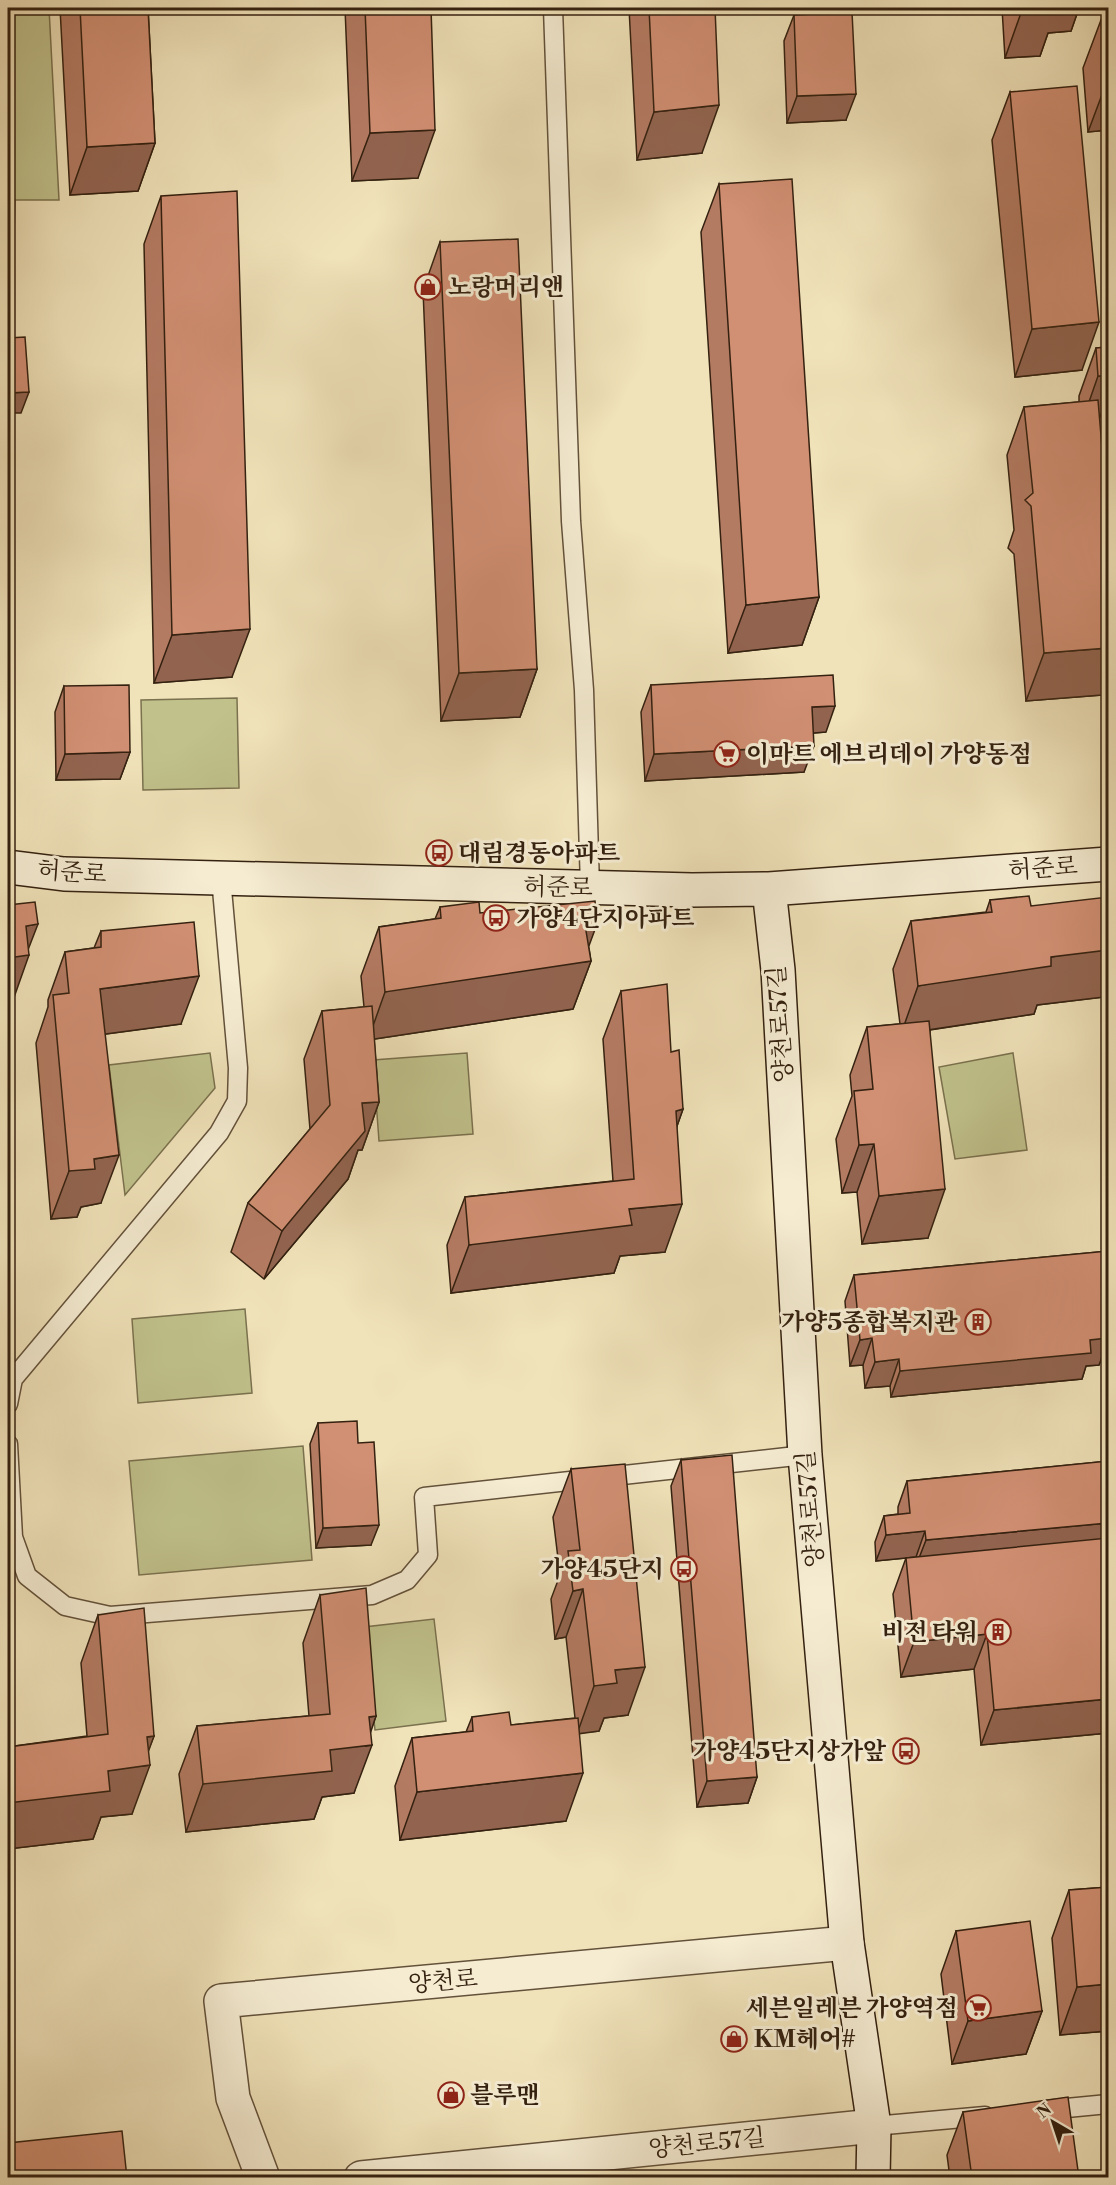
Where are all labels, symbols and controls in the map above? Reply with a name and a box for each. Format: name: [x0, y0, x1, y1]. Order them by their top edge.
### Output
shop icon: 노랑머리앤: [413, 272, 443, 302]
place label: 노랑머리앤: [448, 273, 564, 303]
supermarket icon: 이마트 에브리데이 가양동점: [712, 739, 742, 769]
place label: 이마트 에브리데이 가양동점: [746, 740, 1032, 770]
bus stop icon: 대림경동아파트: [424, 838, 454, 868]
place label: 대림경동아파트: [458, 839, 620, 869]
street label: 허준로: [1007, 852, 1079, 886]
street label: 허준로: [36, 856, 108, 890]
street label: 허준로: [523, 872, 593, 904]
bus stop icon: 가양4단지아파트: [481, 903, 511, 933]
place label: 가양4단지아파트: [516, 904, 694, 934]
street label: 양천로57길: [762, 964, 800, 1083]
building icon: 가양5종합복지관: [963, 1307, 993, 1337]
place label: 가양5종합복지관: [781, 1308, 958, 1338]
street label: 양천로57길: [791, 1449, 831, 1569]
bus stop icon: 가양45단지: [669, 1554, 699, 1584]
place label: 가양45단지: [540, 1555, 664, 1585]
building icon: 비전 타워: [983, 1617, 1013, 1647]
place label: 비전 타워: [881, 1618, 978, 1648]
bus stop icon: 가양45단지상가앞: [891, 1736, 921, 1766]
place label: 가양45단지상가앞: [693, 1737, 887, 1767]
street label: 양천로: [407, 1964, 479, 2000]
supermarket icon: 세븐일레븐 가양역점: [963, 1993, 993, 2023]
place label: 세븐일레븐 가양역점: [746, 1994, 958, 2024]
shop icon: KM헤어#: [719, 2024, 749, 2054]
place label: KM헤어#: [754, 2025, 856, 2055]
shop icon: 블루맨: [436, 2080, 466, 2110]
place label: 블루맨: [470, 2081, 540, 2111]
north arrow: [1023, 2092, 1083, 2152]
text: N: [1033, 2099, 1056, 2123]
street label: 양천로57길: [647, 2123, 767, 2165]

